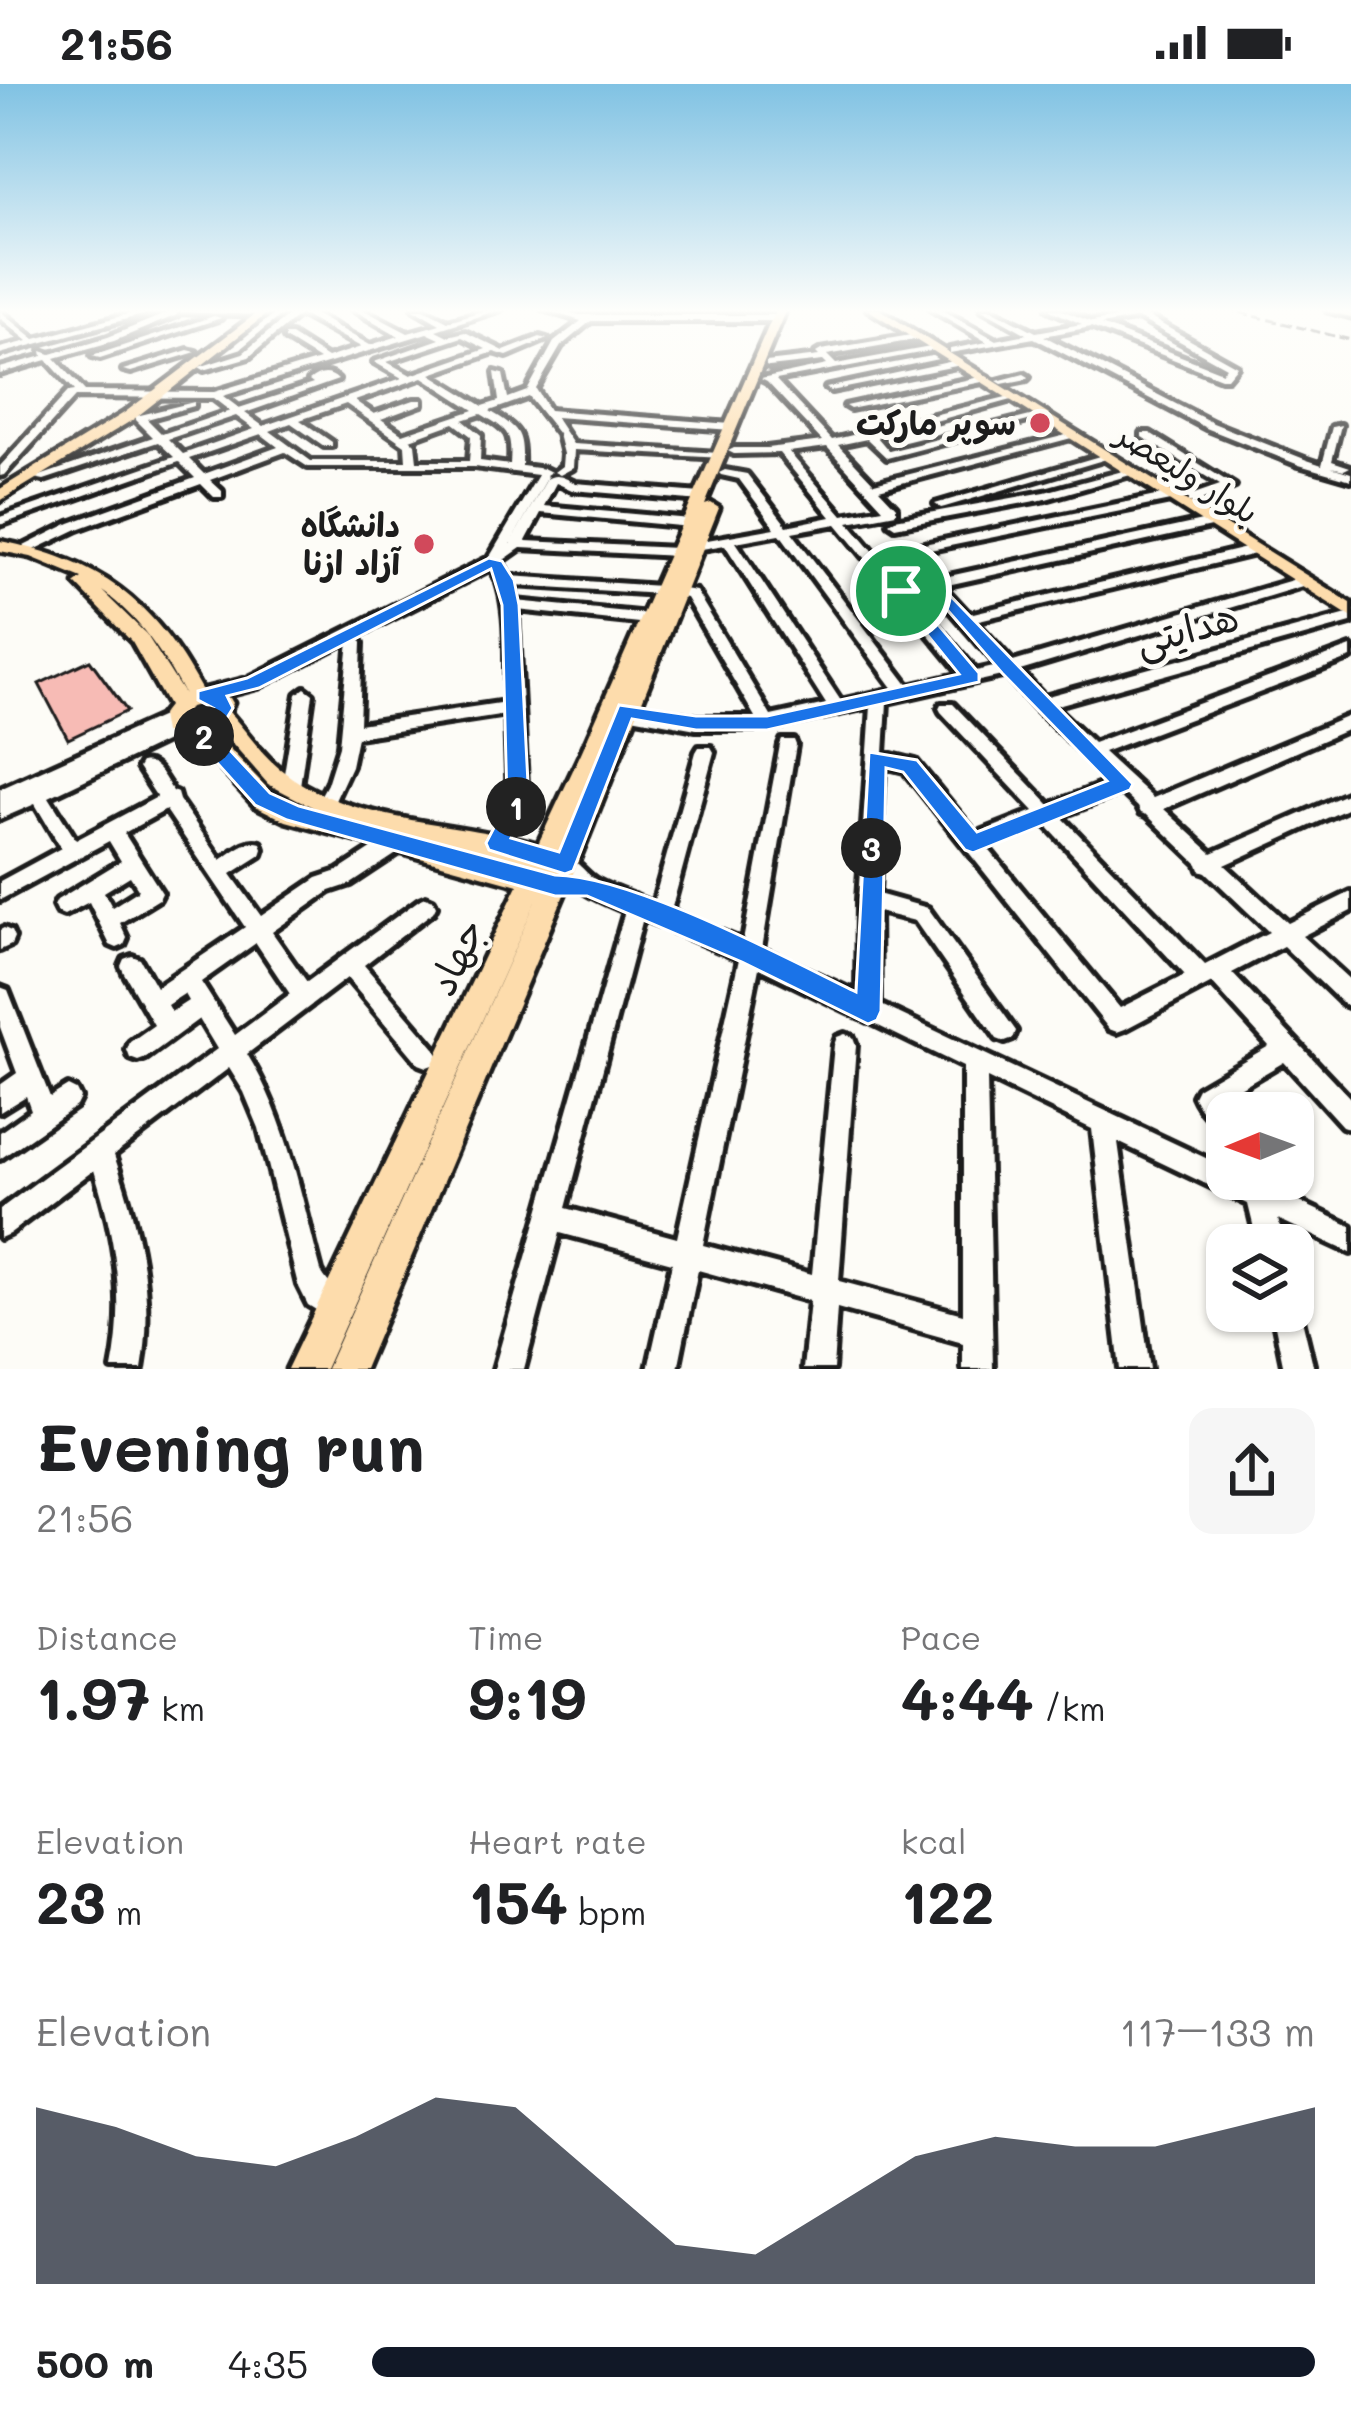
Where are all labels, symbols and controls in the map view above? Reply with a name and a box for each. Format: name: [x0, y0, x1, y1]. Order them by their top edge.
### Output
text: 21:56: [60, 13, 173, 71]
place label: سوپر مارکت: [856, 400, 1016, 445]
marker: سوپر مارکت: [1027, 410, 1053, 436]
street label: بلوار ولیعصر: [1107, 410, 1268, 533]
place label: دانشگاه آزاد ازنا: [301, 502, 403, 583]
marker: دانشگاه آزاد ازنا: [411, 531, 437, 557]
pin: [850, 540, 952, 642]
icon: arrive: [868, 558, 934, 624]
street label: هدایتی: [1129, 589, 1244, 668]
pin: 2: [174, 706, 234, 766]
text: 2: [195, 714, 213, 757]
pin: 1: [486, 777, 546, 837]
text: 1: [509, 785, 523, 828]
pin: 3: [841, 818, 901, 878]
text: 3: [861, 826, 881, 869]
street label: جهاد: [415, 909, 495, 1003]
north arrow: [1206, 1092, 1314, 1200]
map controls: [1206, 1092, 1314, 1332]
button: layers: [1206, 1224, 1314, 1332]
text: Evening run: [36, 1403, 425, 1489]
button: share: [1189, 1408, 1315, 1534]
text: 21:56: [36, 1491, 134, 1542]
text: Distance: [36, 1615, 178, 1658]
text: Time: [468, 1615, 544, 1658]
text: Pace: [901, 1615, 981, 1658]
text: 1.97: [36, 1658, 151, 1736]
text: 9:19: [468, 1658, 586, 1736]
text: 4:44: [901, 1658, 1034, 1736]
text: km: [151, 1686, 205, 1729]
text: /km: [1034, 1686, 1106, 1729]
text: Elevation: [36, 1819, 184, 1862]
text: Heart rate: [468, 1819, 647, 1862]
text: kcal: [901, 1819, 966, 1862]
text: 23: [36, 1862, 106, 1940]
text: 154: [468, 1862, 568, 1940]
text: 122: [901, 1862, 994, 1940]
text: m: [106, 1890, 142, 1933]
text: bpm: [568, 1890, 646, 1933]
text: Elevation: [36, 2005, 211, 2056]
text: 117–133 m: [1120, 2005, 1315, 2056]
text: 500 m: [36, 2337, 154, 2388]
text: 4:35: [228, 2337, 309, 2388]

